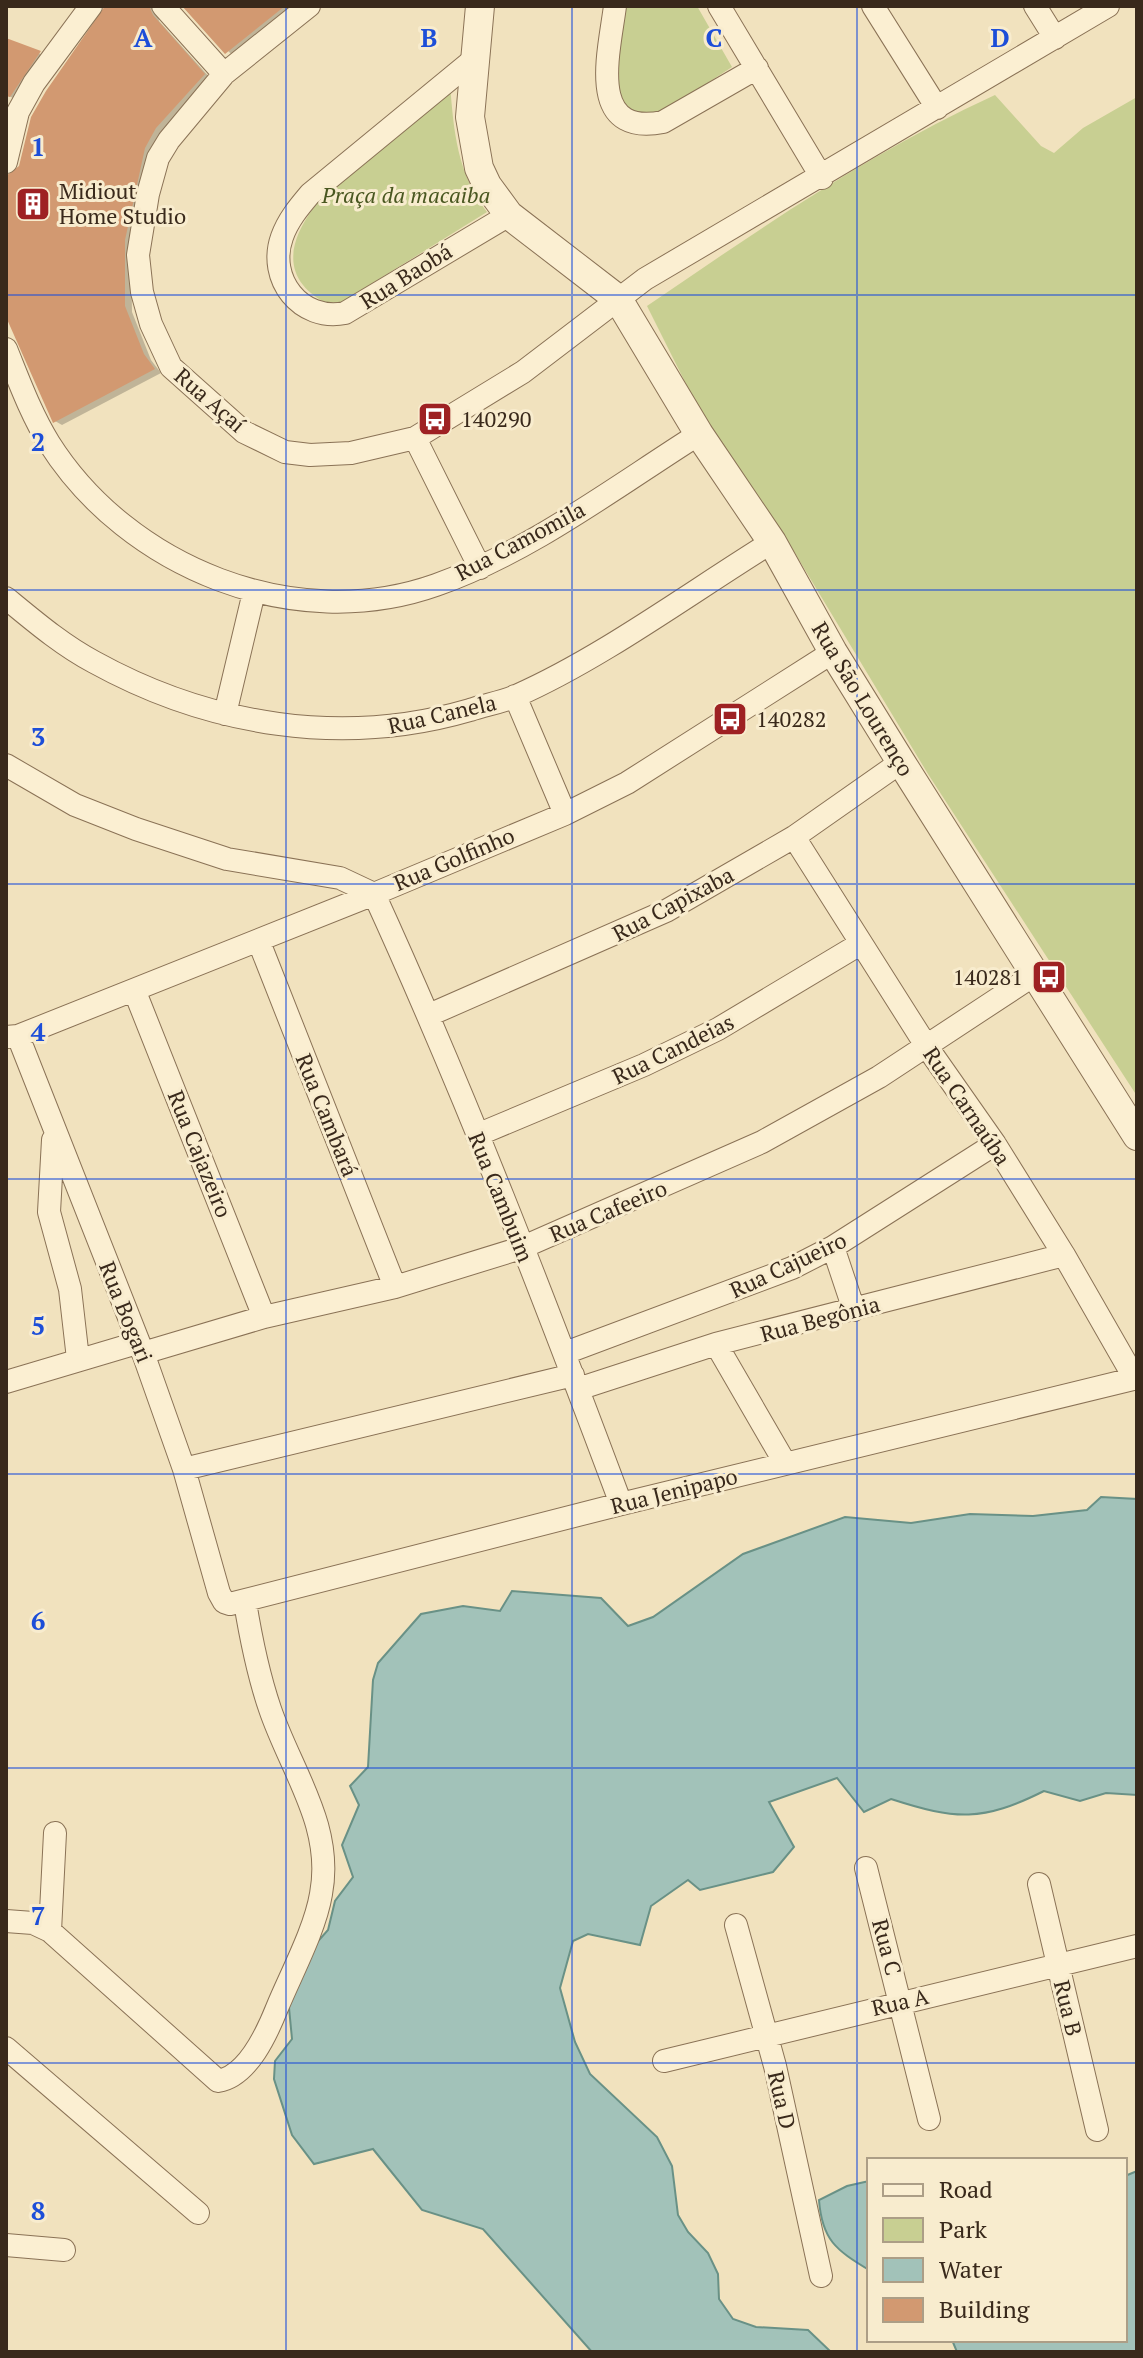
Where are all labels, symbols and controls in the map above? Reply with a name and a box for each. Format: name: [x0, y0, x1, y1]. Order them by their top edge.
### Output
text: A: [134, 20, 153, 54]
text: B: [421, 20, 437, 54]
text: C: [706, 20, 722, 54]
text: D: [990, 20, 1010, 54]
text: 1: [31, 129, 45, 163]
place label: Midiout Home Studio: [59, 176, 186, 230]
park label: Praça da macaiba: [321, 180, 490, 209]
building icon: Midiout Home Studio: [14, 185, 52, 223]
street label: Rua Baobá: [354, 236, 457, 315]
street label: Rua Açaí: [169, 361, 252, 439]
bus stop icon: 140290: [416, 400, 454, 438]
place label: 140290: [461, 404, 531, 433]
text: 2: [31, 424, 45, 458]
street label: Rua Camomila: [450, 494, 590, 587]
street label: Rua São Lourenço: [806, 616, 921, 781]
street label: Rua Canela: [385, 687, 499, 740]
bus stop icon: 140282: [711, 700, 749, 738]
place label: 140282: [756, 704, 826, 733]
text: 3: [31, 719, 45, 753]
street label: Rua Golfinho: [389, 820, 519, 897]
street label: Rua Capixaba: [607, 860, 738, 948]
bus stop icon: 140281: [1030, 958, 1068, 996]
place label: 140281: [953, 962, 1023, 991]
street label: Rua Candeias: [607, 1007, 738, 1091]
text: 4: [31, 1014, 46, 1048]
street label: Rua Carnaúba: [917, 1041, 1018, 1171]
street label: Rua Cambará: [290, 1049, 365, 1181]
street label: Rua Cajazeiro: [162, 1086, 239, 1222]
street label: Rua Cambuim: [462, 1128, 541, 1266]
street label: Rua Cafeeiro: [545, 1173, 671, 1248]
street label: Rua Cajueiro: [725, 1225, 851, 1304]
street label: Rua Bogari: [93, 1257, 160, 1367]
street label: Rua Begônia: [757, 1289, 883, 1348]
text: 5: [31, 1308, 45, 1342]
street label: Rua Jenipapo: [608, 1461, 740, 1520]
text: 6: [31, 1603, 45, 1637]
text: 7: [31, 1898, 45, 1932]
street label: Rua C: [866, 1915, 909, 1978]
street label: Rua B: [1048, 1977, 1089, 2039]
street label: Rua A: [869, 1981, 932, 2022]
street label: Rua D: [762, 2068, 803, 2132]
legend: [867, 2158, 1127, 2342]
text: Road: [939, 2173, 993, 2205]
text: 8: [31, 2193, 45, 2227]
text: Park: [939, 2213, 988, 2245]
text: Water: [939, 2253, 1003, 2285]
text: Building: [939, 2293, 1030, 2325]

